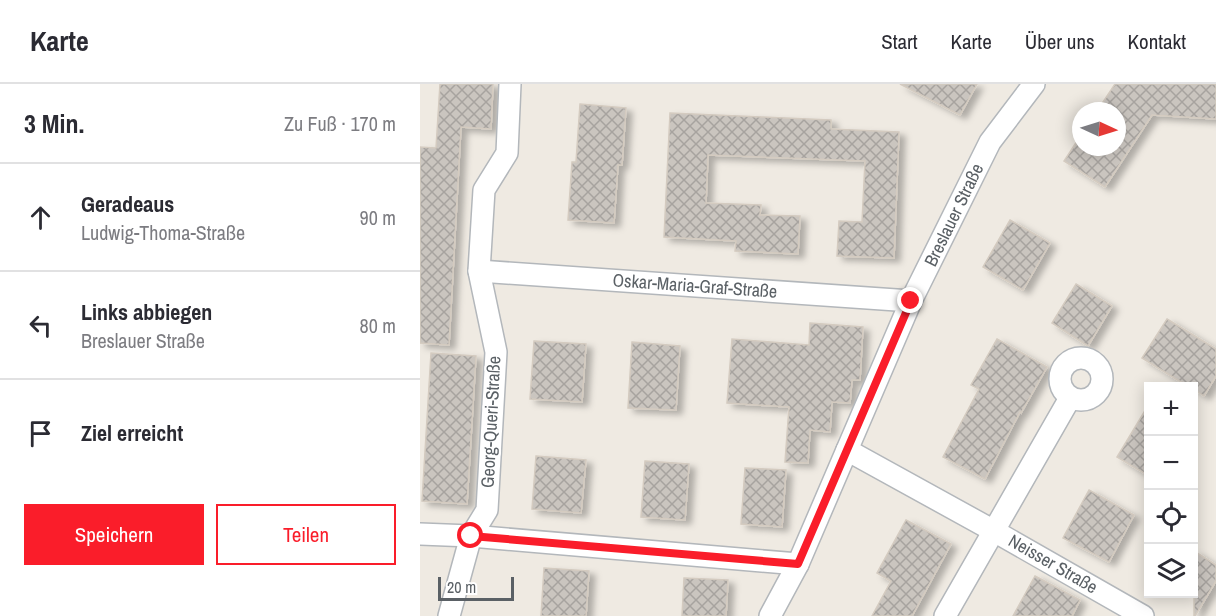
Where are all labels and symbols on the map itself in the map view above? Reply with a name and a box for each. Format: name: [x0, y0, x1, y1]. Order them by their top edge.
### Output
north arrow: [1072, 102, 1126, 156]
street label: Breslauer Straße: [918, 159, 989, 270]
street label: Oskar-Maria-Graf-Straße: [612, 267, 778, 304]
route end: [897, 287, 923, 313]
street label: Georg-Queri-Straße: [475, 355, 506, 489]
route start: [457, 522, 483, 548]
street label: Neisser Straße: [1004, 528, 1102, 599]
scale bar: [438, 574, 514, 602]

